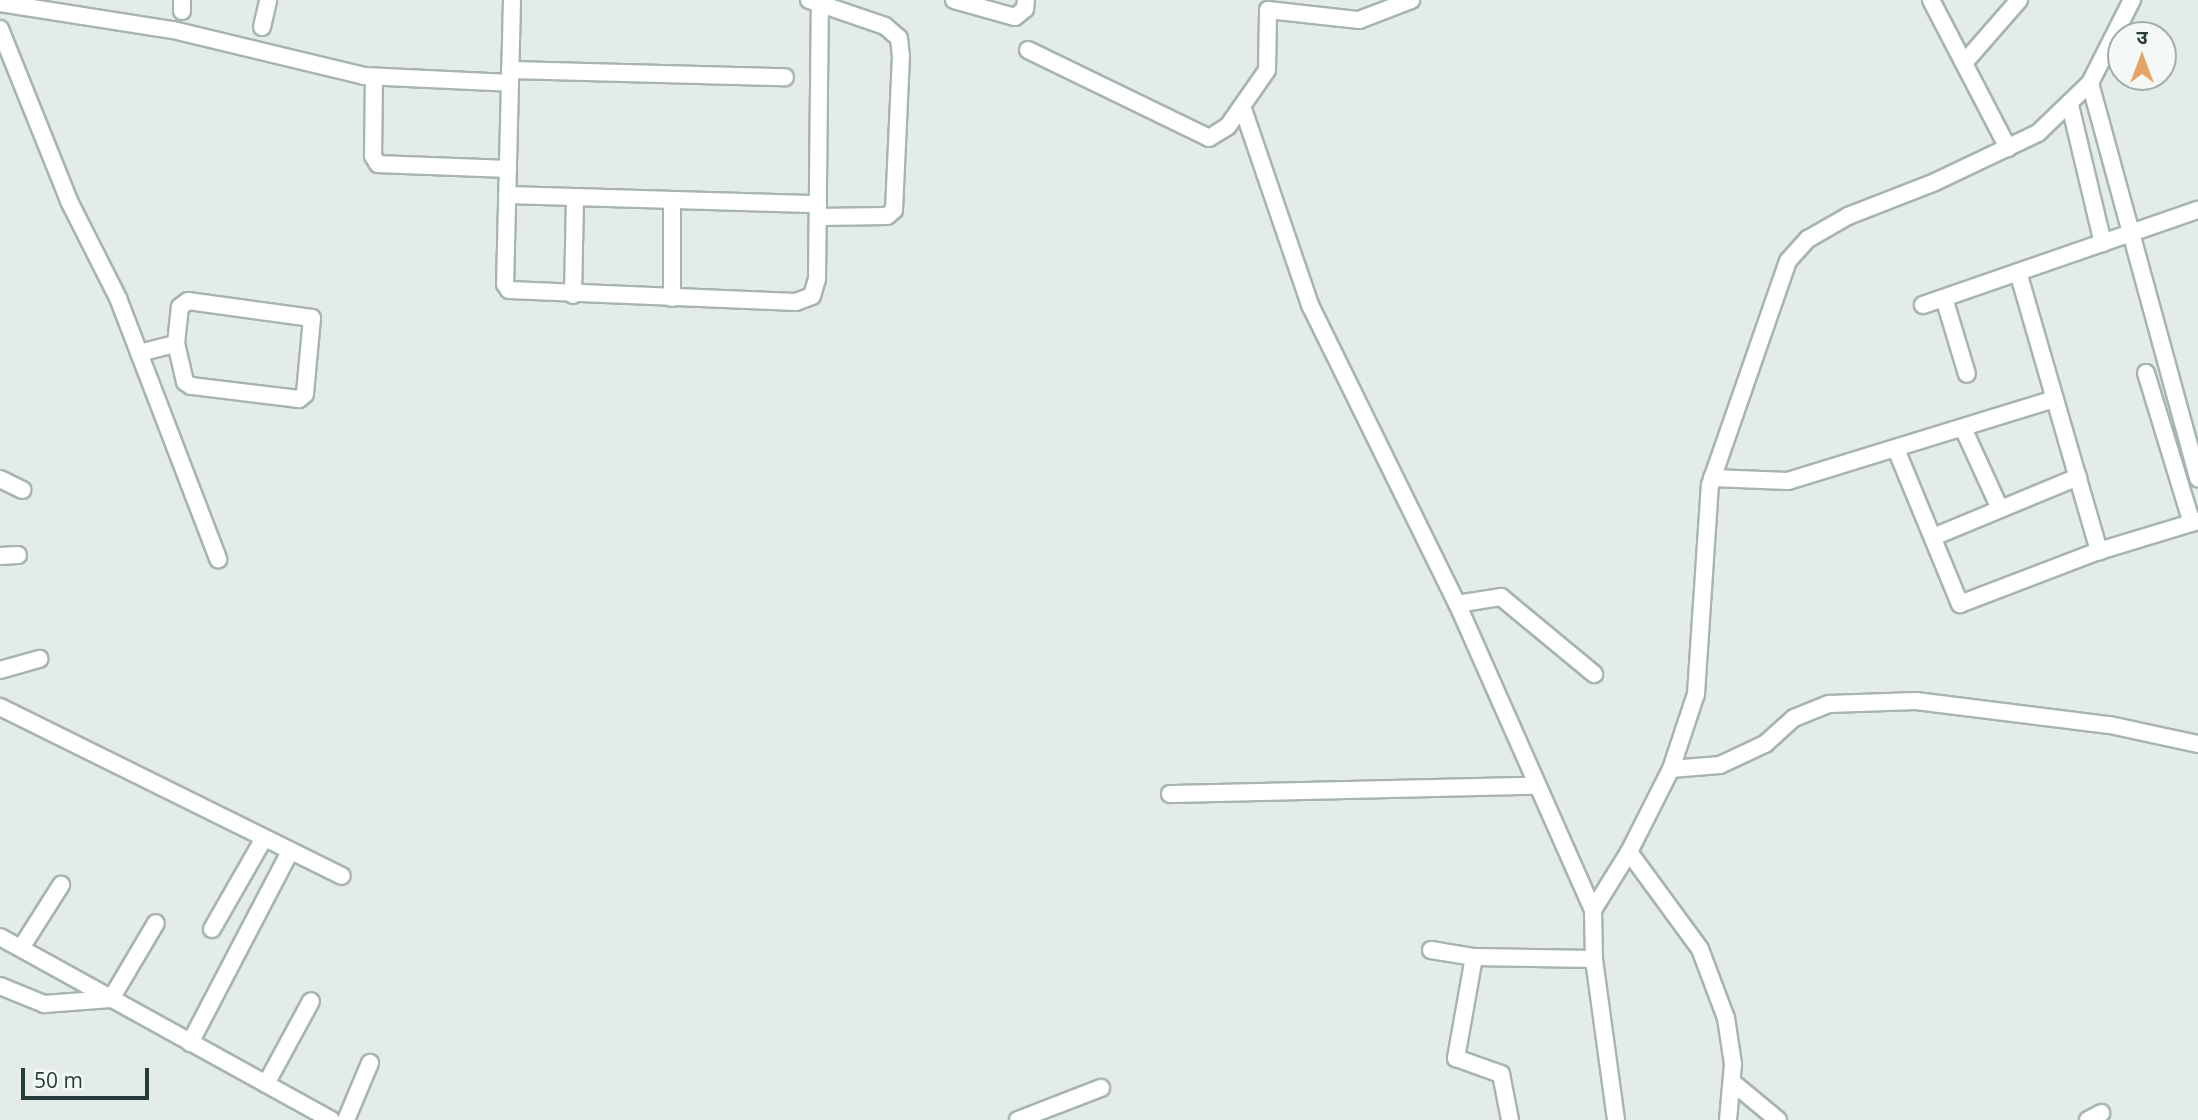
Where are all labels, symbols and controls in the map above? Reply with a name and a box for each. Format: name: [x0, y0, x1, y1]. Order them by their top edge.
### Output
north arrow: [2107, 21, 2177, 91]
text: उ: [2136, 24, 2148, 50]
scale bar: [24, 1054, 152, 1098]
text: 50 m: [34, 1066, 83, 1094]

